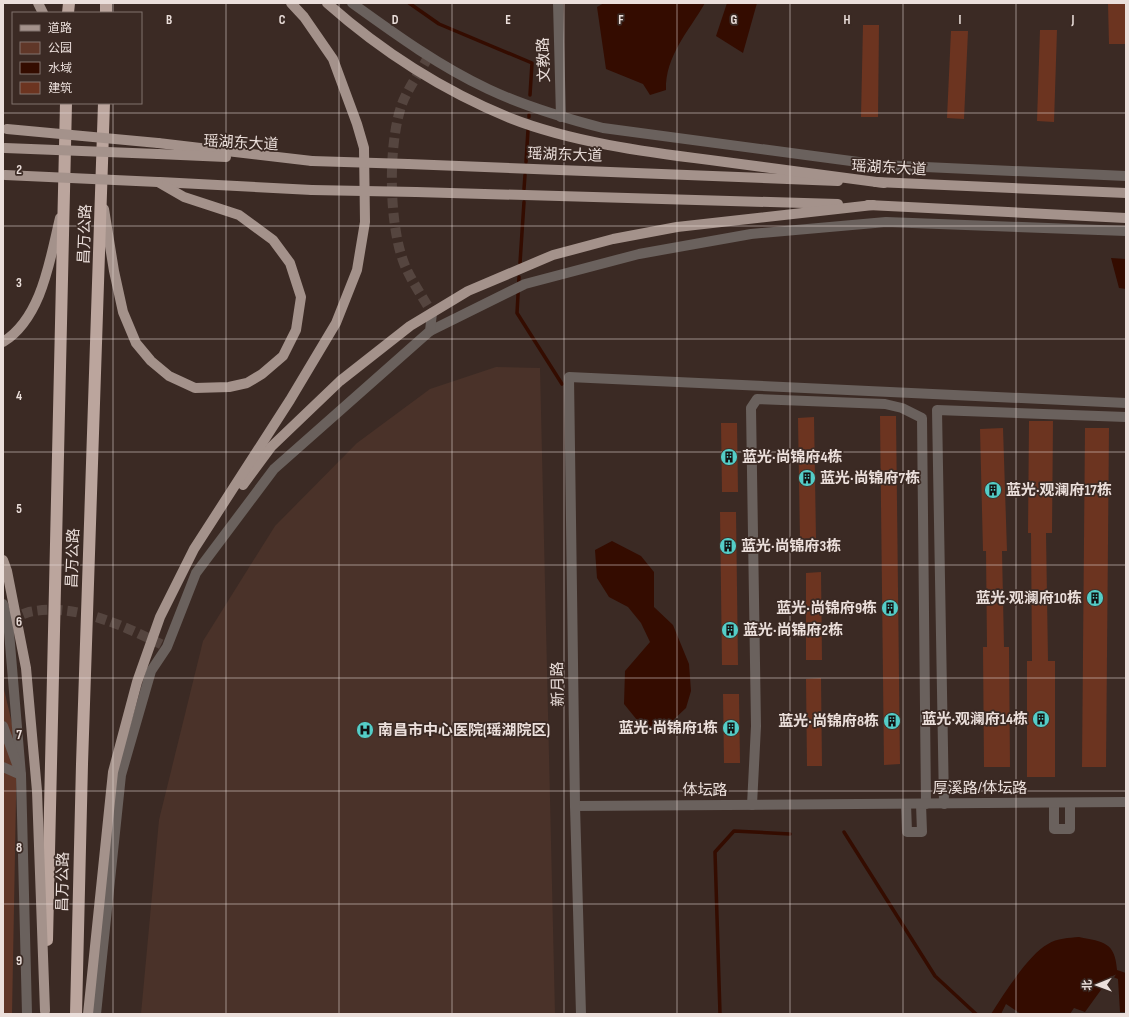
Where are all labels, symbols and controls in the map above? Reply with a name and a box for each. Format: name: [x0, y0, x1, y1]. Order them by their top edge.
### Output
legend: [12, 12, 142, 104]
text: B: [166, 12, 172, 28]
text: C: [279, 12, 286, 28]
text: D: [392, 12, 399, 28]
text: E: [505, 12, 511, 28]
text: F: [618, 12, 624, 28]
text: G: [731, 12, 738, 28]
text: H: [844, 12, 851, 28]
text: I: [959, 12, 962, 28]
text: J: [1071, 12, 1075, 28]
text: 道路: [48, 21, 72, 36]
street label: 文教路: [534, 37, 554, 83]
text: 公园: [48, 41, 72, 56]
text: 水域: [48, 61, 72, 76]
text: 建筑: [48, 81, 72, 96]
street label: 瑶湖东大道: [203, 132, 279, 154]
street label: 瑶湖东大道: [527, 144, 603, 166]
street label: 瑶湖东大道: [851, 157, 927, 179]
text: 2: [16, 162, 22, 178]
street label: 昌万公路: [74, 204, 96, 264]
text: 3: [16, 275, 22, 291]
text: 4: [16, 388, 22, 404]
building icon: 蓝光·尚锦府4栋: [719, 447, 739, 467]
place label: 蓝光·尚锦府4栋: [742, 448, 843, 467]
building icon: 蓝光·尚锦府7栋: [797, 468, 817, 488]
place label: 蓝光·尚锦府7栋: [820, 469, 920, 488]
building icon: 蓝光·观澜府17栋: [983, 480, 1003, 500]
place label: 蓝光·观澜府17栋: [1006, 481, 1112, 500]
text: 5: [16, 501, 22, 517]
street label: 昌万公路: [62, 528, 84, 588]
building icon: 蓝光·尚锦府3栋: [718, 536, 738, 556]
place label: 蓝光·尚锦府3栋: [741, 537, 841, 556]
building icon: 蓝光·观澜府10栋: [1085, 588, 1105, 608]
place label: 蓝光·观澜府10栋: [975, 589, 1082, 608]
building icon: 蓝光·尚锦府9栋: [880, 598, 900, 618]
place label: 蓝光·尚锦府9栋: [776, 599, 877, 618]
text: 6: [16, 614, 22, 630]
building icon: 蓝光·尚锦府2栋: [720, 620, 740, 640]
place label: 蓝光·尚锦府2栋: [743, 621, 843, 640]
street label: 新月路: [548, 661, 568, 707]
building icon: 蓝光·观澜府14栋: [1031, 709, 1051, 729]
place label: 蓝光·观澜府14栋: [921, 710, 1028, 729]
building icon: 蓝光·尚锦府8栋: [882, 711, 902, 731]
place label: 蓝光·尚锦府8栋: [778, 712, 879, 731]
building icon: 蓝光·尚锦府1栋: [721, 718, 741, 738]
place label: 蓝光·尚锦府1栋: [619, 719, 718, 738]
hospital icon: 南昌市中心医院(瑶湖院区): [355, 720, 375, 740]
place label: 南昌市中心医院(瑶湖院区): [378, 721, 550, 740]
text: 7: [16, 727, 22, 743]
street label: 厚溪路/体坛路: [933, 779, 1027, 798]
street label: 体坛路: [682, 781, 728, 800]
text: 8: [16, 840, 22, 856]
street label: 昌万公路: [53, 852, 73, 912]
text: 9: [16, 953, 22, 969]
north arrow: [1077, 965, 1117, 1005]
text: 北: [1081, 980, 1094, 991]

